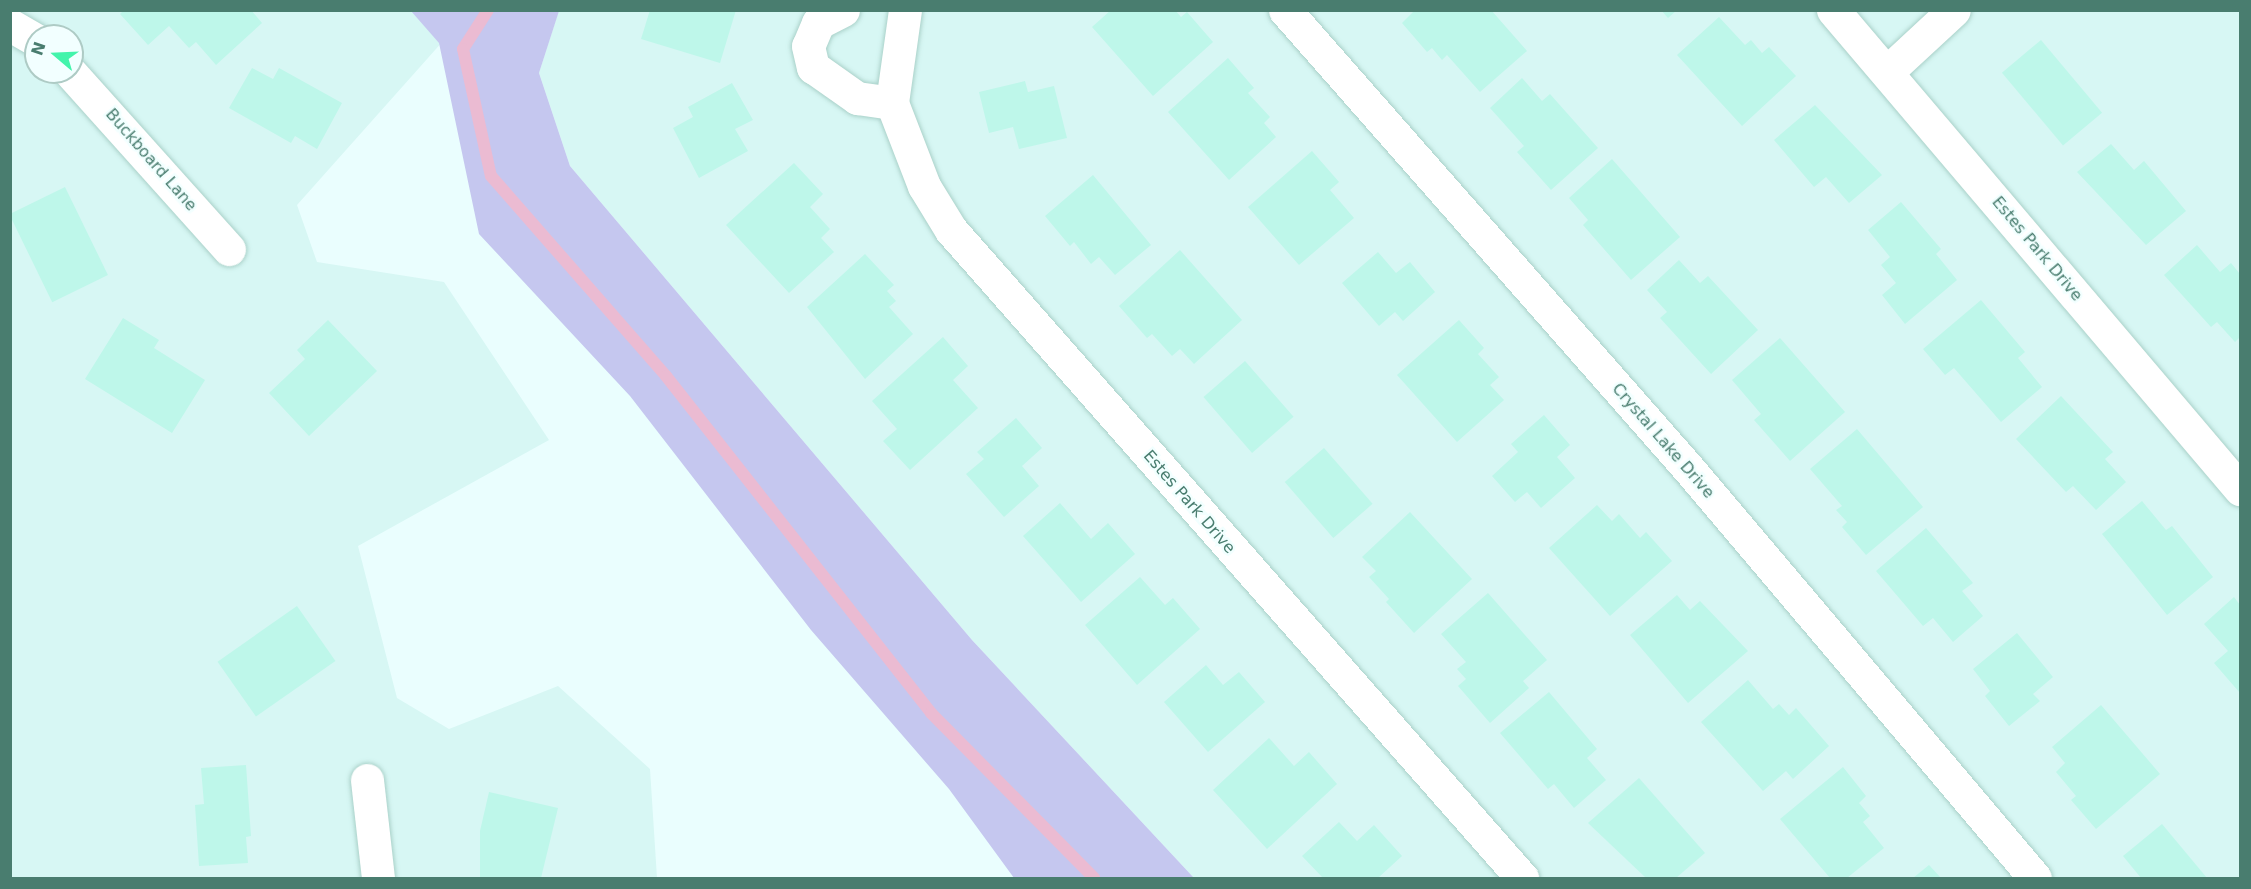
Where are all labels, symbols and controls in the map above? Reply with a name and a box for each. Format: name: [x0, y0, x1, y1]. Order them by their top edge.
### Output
north arrow: [24, 24, 84, 84]
text: N: [27, 39, 50, 58]
street label: Buckboard Lane: [101, 105, 201, 215]
street label: Estes Park Drive: [1988, 193, 2086, 305]
street label: Crystal Lake Drive: [1608, 380, 1718, 502]
street label: Estes Park Drive: [1139, 447, 1239, 557]

